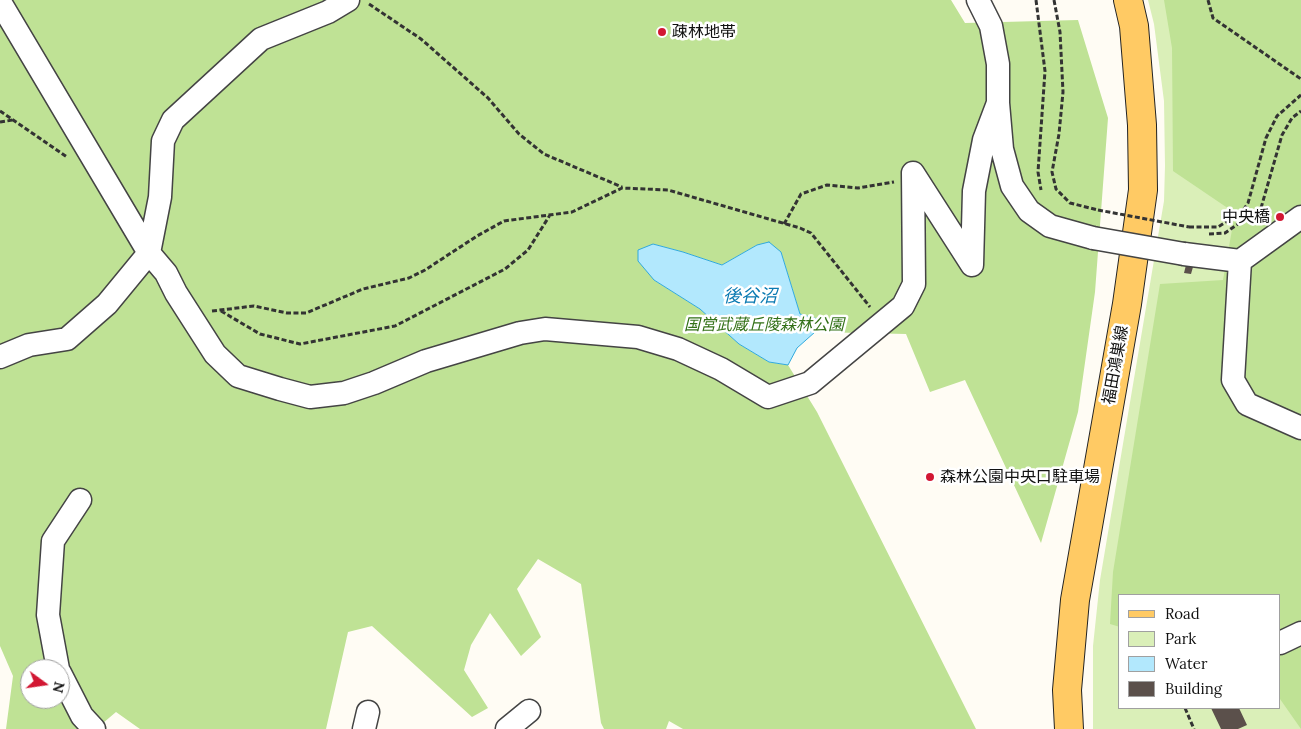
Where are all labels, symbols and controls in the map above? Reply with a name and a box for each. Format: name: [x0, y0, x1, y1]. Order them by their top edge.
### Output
place label: 疎林地帯: [672, 22, 736, 42]
marker: 疎林地帯: [656, 26, 668, 38]
place label: 中央橋: [1222, 207, 1270, 227]
marker: 中央橋: [1274, 211, 1286, 223]
water label: 後谷沼: [723, 286, 777, 308]
park label: 国営武蔵丘陵森林公園: [684, 315, 844, 335]
street label: 福田鴻巣線: [1100, 324, 1132, 406]
place label: 森林公園中央口駐車場: [940, 467, 1100, 487]
marker: 森林公園中央口駐車場: [924, 471, 936, 483]
legend: [1118, 594, 1281, 709]
text: Road: [1165, 604, 1200, 623]
text: Park: [1165, 629, 1196, 648]
text: Water: [1165, 654, 1207, 673]
north arrow: [20, 659, 70, 709]
text: Building: [1165, 679, 1222, 698]
text: N: [49, 680, 69, 695]

